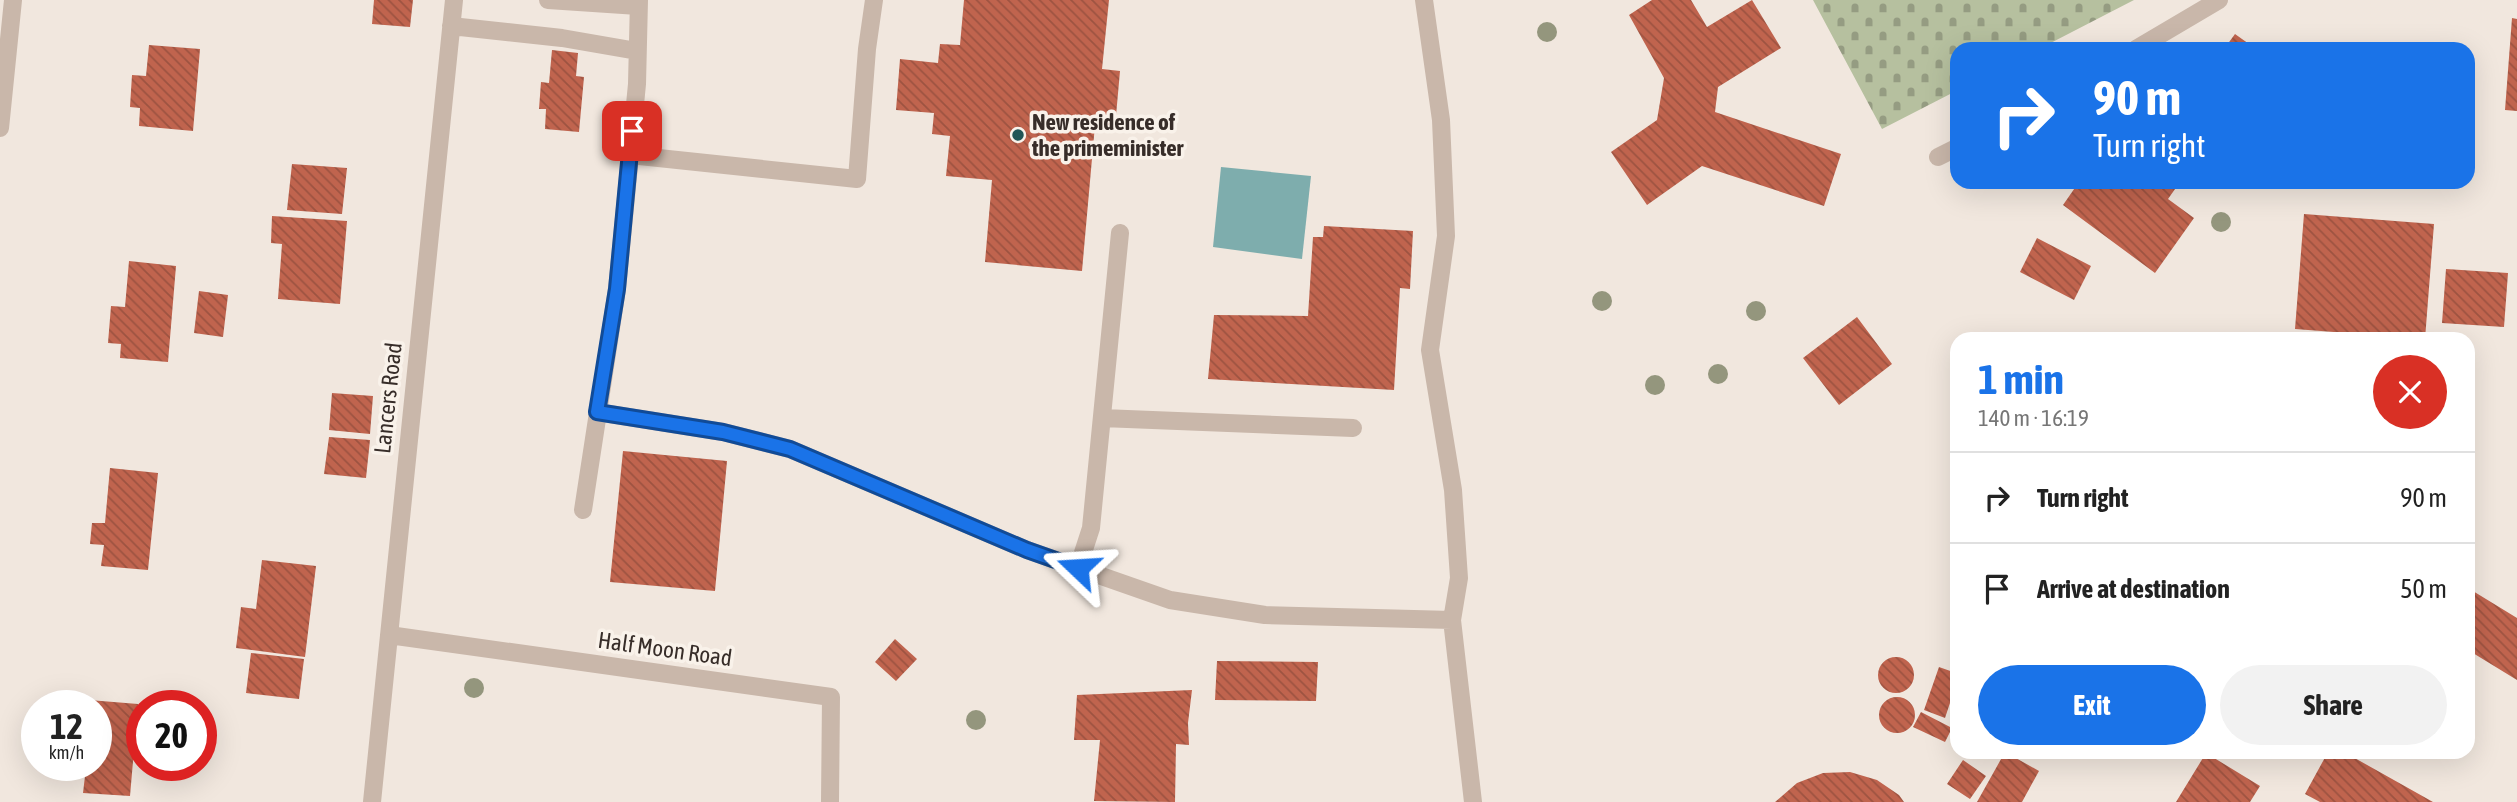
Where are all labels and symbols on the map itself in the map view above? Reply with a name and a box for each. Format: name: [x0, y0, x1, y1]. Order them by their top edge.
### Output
pin: [602, 101, 662, 161]
place label: New residence of the primeminister: [1031, 109, 1185, 161]
marker: New residence of the primeminister: [1010, 127, 1026, 143]
street label: Lancers Road: [369, 341, 407, 455]
position arrow: [1041, 531, 1115, 605]
street label: Half Moon Road: [596, 627, 734, 671]
speed limit sign: 20: [126, 690, 217, 781]

